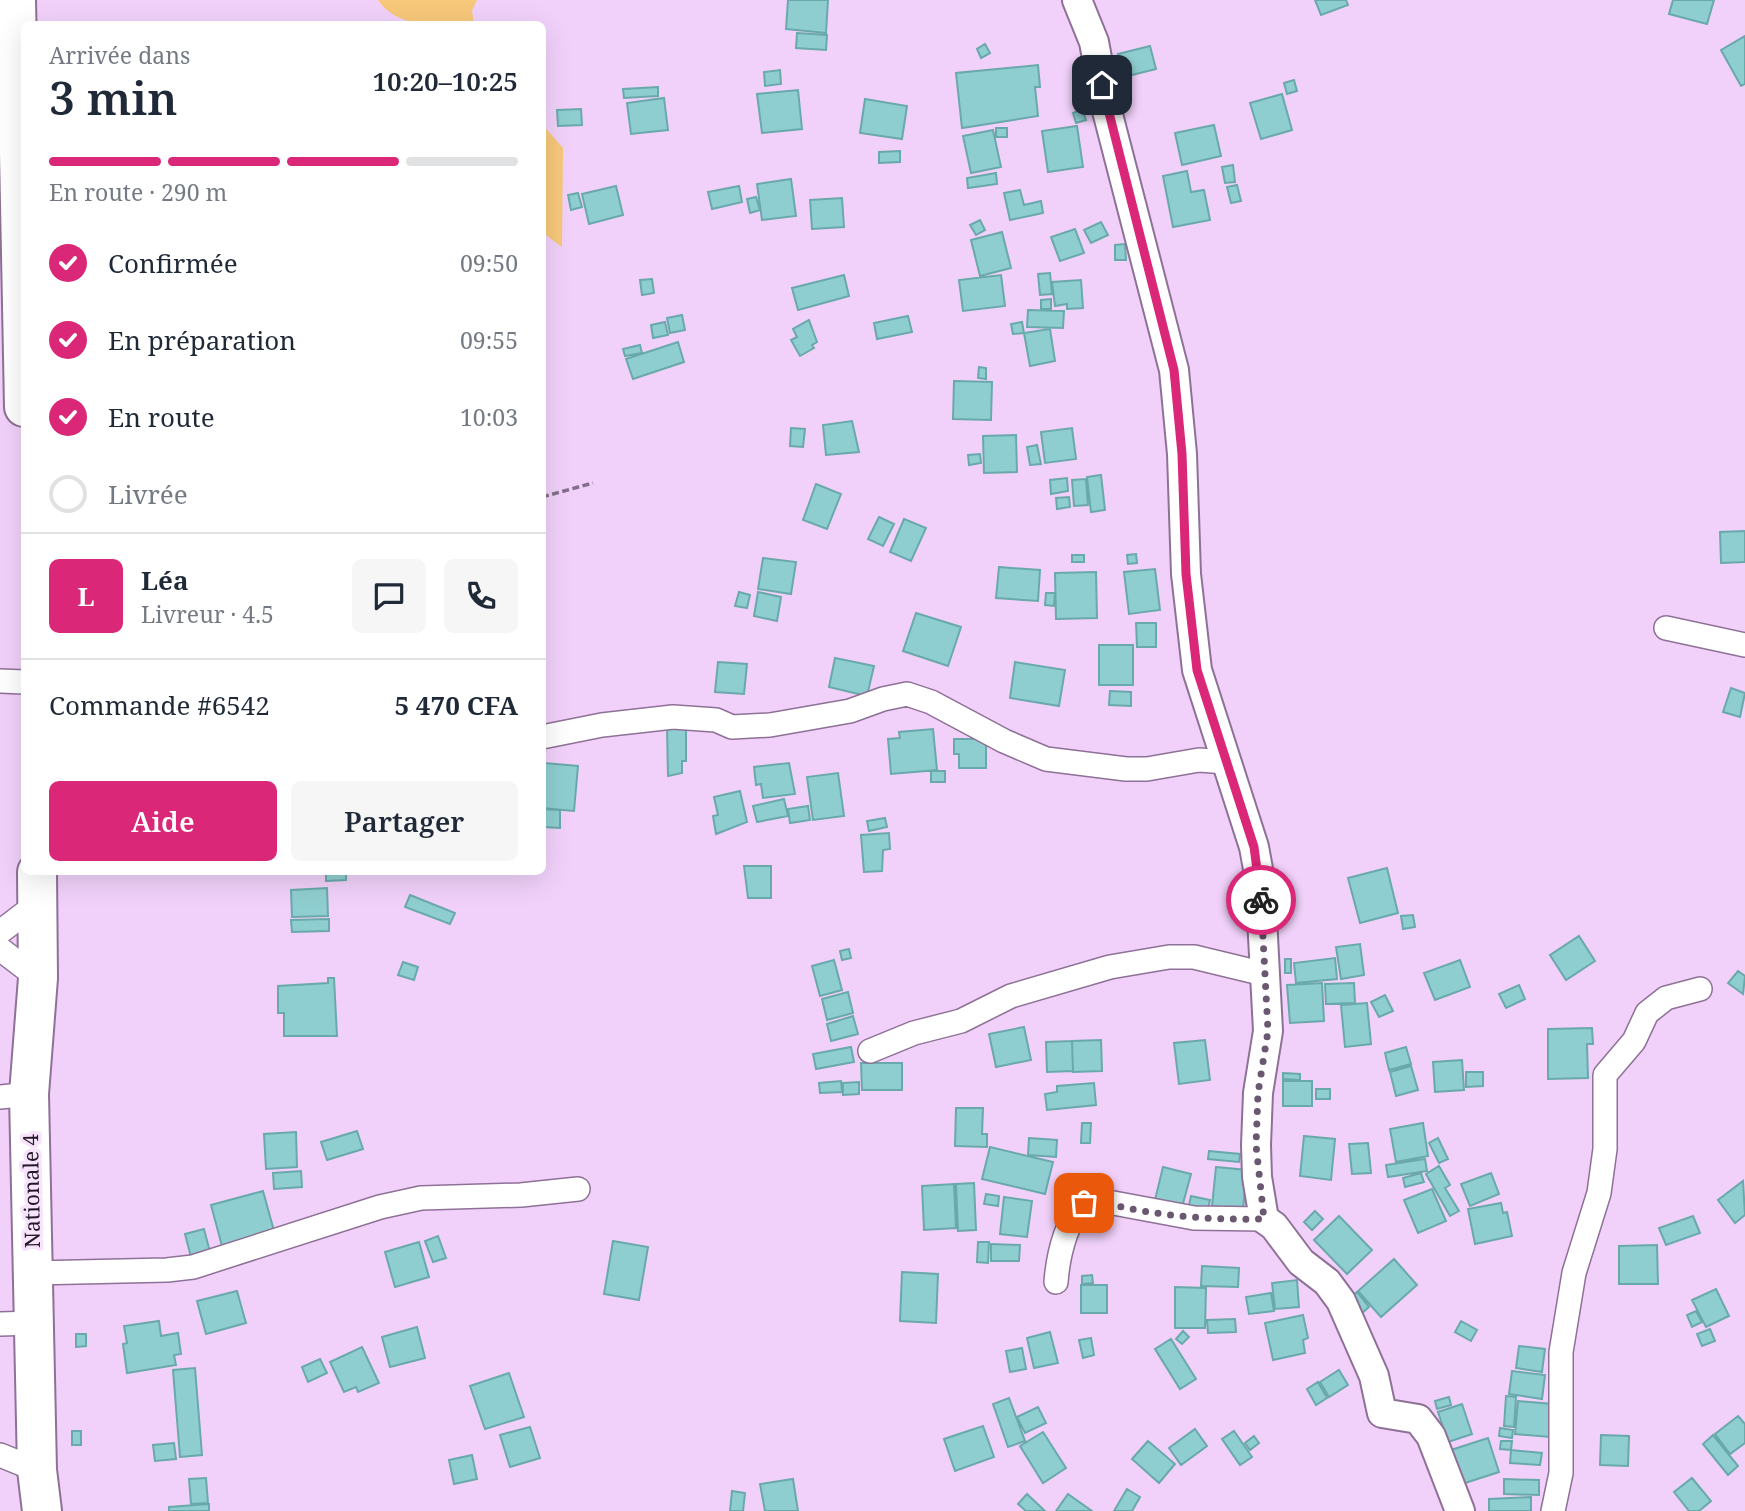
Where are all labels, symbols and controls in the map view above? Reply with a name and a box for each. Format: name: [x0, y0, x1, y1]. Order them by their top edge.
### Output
text: Arrivée dans: [49, 39, 190, 71]
pin: [1072, 55, 1132, 115]
text: 10:20–10:25: [372, 63, 518, 99]
text: 3 min: [49, 66, 177, 128]
icon: home: [1083, 66, 1121, 104]
text: En route · 290 m: [49, 176, 227, 208]
icon: check: [49, 244, 87, 282]
text: Confirmée: [108, 245, 238, 281]
text: 09:50: [460, 247, 518, 279]
icon: check: [49, 321, 87, 359]
text: En préparation: [108, 322, 296, 358]
text: 09:55: [460, 324, 518, 356]
icon: check: [49, 398, 87, 436]
text: En route: [108, 399, 215, 435]
text: 10:03: [460, 401, 518, 433]
text: Livrée: [108, 476, 188, 512]
button: chat: [352, 559, 426, 633]
button: phone: [444, 559, 518, 633]
text: Léa: [141, 562, 188, 598]
text: L: [77, 578, 95, 614]
text: Livreur · 4.5: [141, 598, 274, 630]
text: Commande #6542: [49, 687, 270, 723]
text: 5 470 CFA: [394, 687, 518, 723]
button: Aide: [49, 781, 277, 861]
button: Partager: [291, 781, 518, 861]
courier: [1226, 865, 1296, 935]
icon: bike: [1242, 881, 1280, 919]
street label: Nationale 4: [16, 1133, 46, 1248]
pin: [1054, 1173, 1114, 1233]
icon: bag: [1065, 1184, 1103, 1222]

